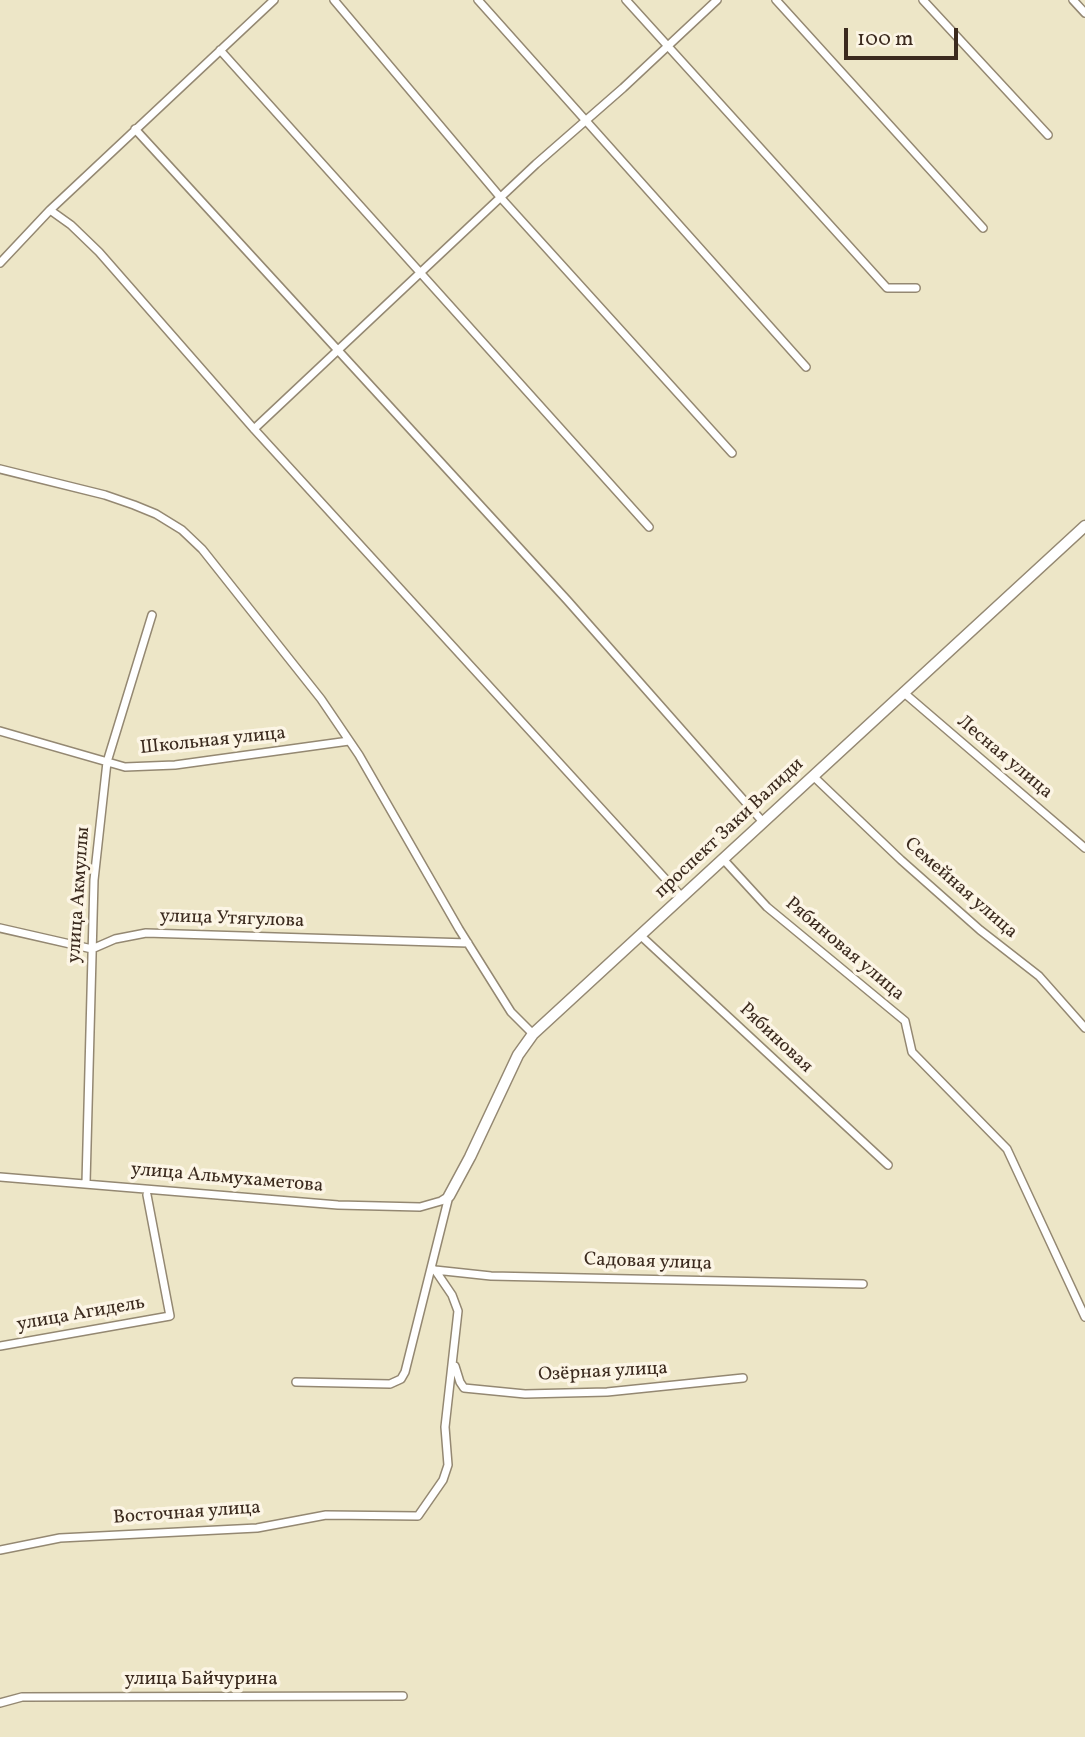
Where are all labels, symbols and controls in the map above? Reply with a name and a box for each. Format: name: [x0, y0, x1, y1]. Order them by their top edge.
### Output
scale bar: [847, 14, 961, 58]
text: 100 m: [857, 25, 914, 54]
street label: Лесная улица: [951, 711, 1057, 805]
street label: Школьная улица: [139, 723, 287, 761]
street label: проспект Заки Валиди: [651, 754, 809, 904]
street label: улица Акмуллы: [64, 826, 96, 964]
street label: Семейная улица: [899, 834, 1021, 944]
street label: Рябиновая улица: [780, 893, 908, 1007]
street label: улица Утягулова: [159, 906, 305, 934]
street label: Рябиновая: [733, 999, 817, 1079]
street label: улица Альмухаметова: [130, 1159, 324, 1199]
street label: Садовая улица: [583, 1249, 713, 1277]
street label: улица Агидель: [15, 1293, 147, 1337]
street label: Озёрная улица: [538, 1358, 668, 1388]
street label: Восточная улица: [112, 1497, 262, 1531]
street label: улица Байчурина: [124, 1670, 278, 1692]

